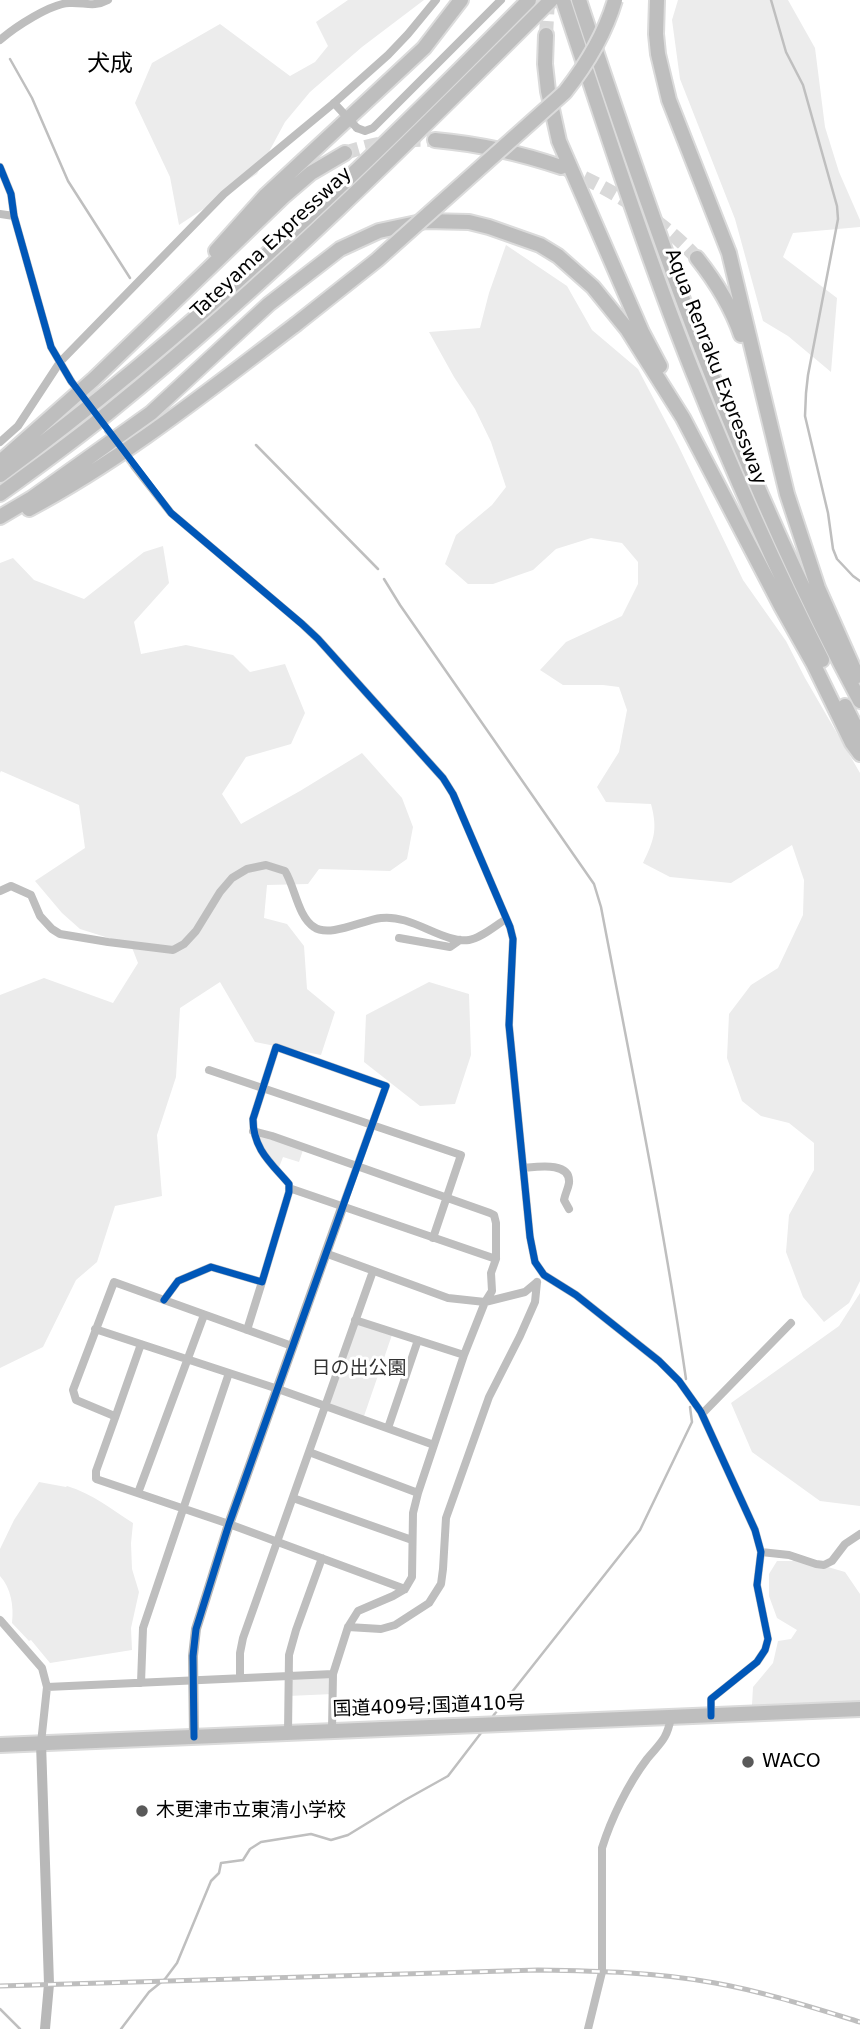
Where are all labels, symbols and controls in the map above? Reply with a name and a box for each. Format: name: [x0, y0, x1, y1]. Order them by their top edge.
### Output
district label: 犬成: [87, 51, 133, 79]
street label: Tateyama Expressway: [187, 163, 357, 323]
street label: Aqua Renraku Expressway: [659, 246, 771, 488]
park label: 日の出公園: [312, 1358, 406, 1380]
street label: 国道409号;国道410号: [332, 1692, 526, 1722]
place label: WACO: [762, 1751, 821, 1773]
marker: WACO: [740, 1754, 756, 1770]
place label: 木更津市立東清小学校: [156, 1800, 346, 1822]
marker: 木更津市立東清小学校: [134, 1803, 150, 1819]

